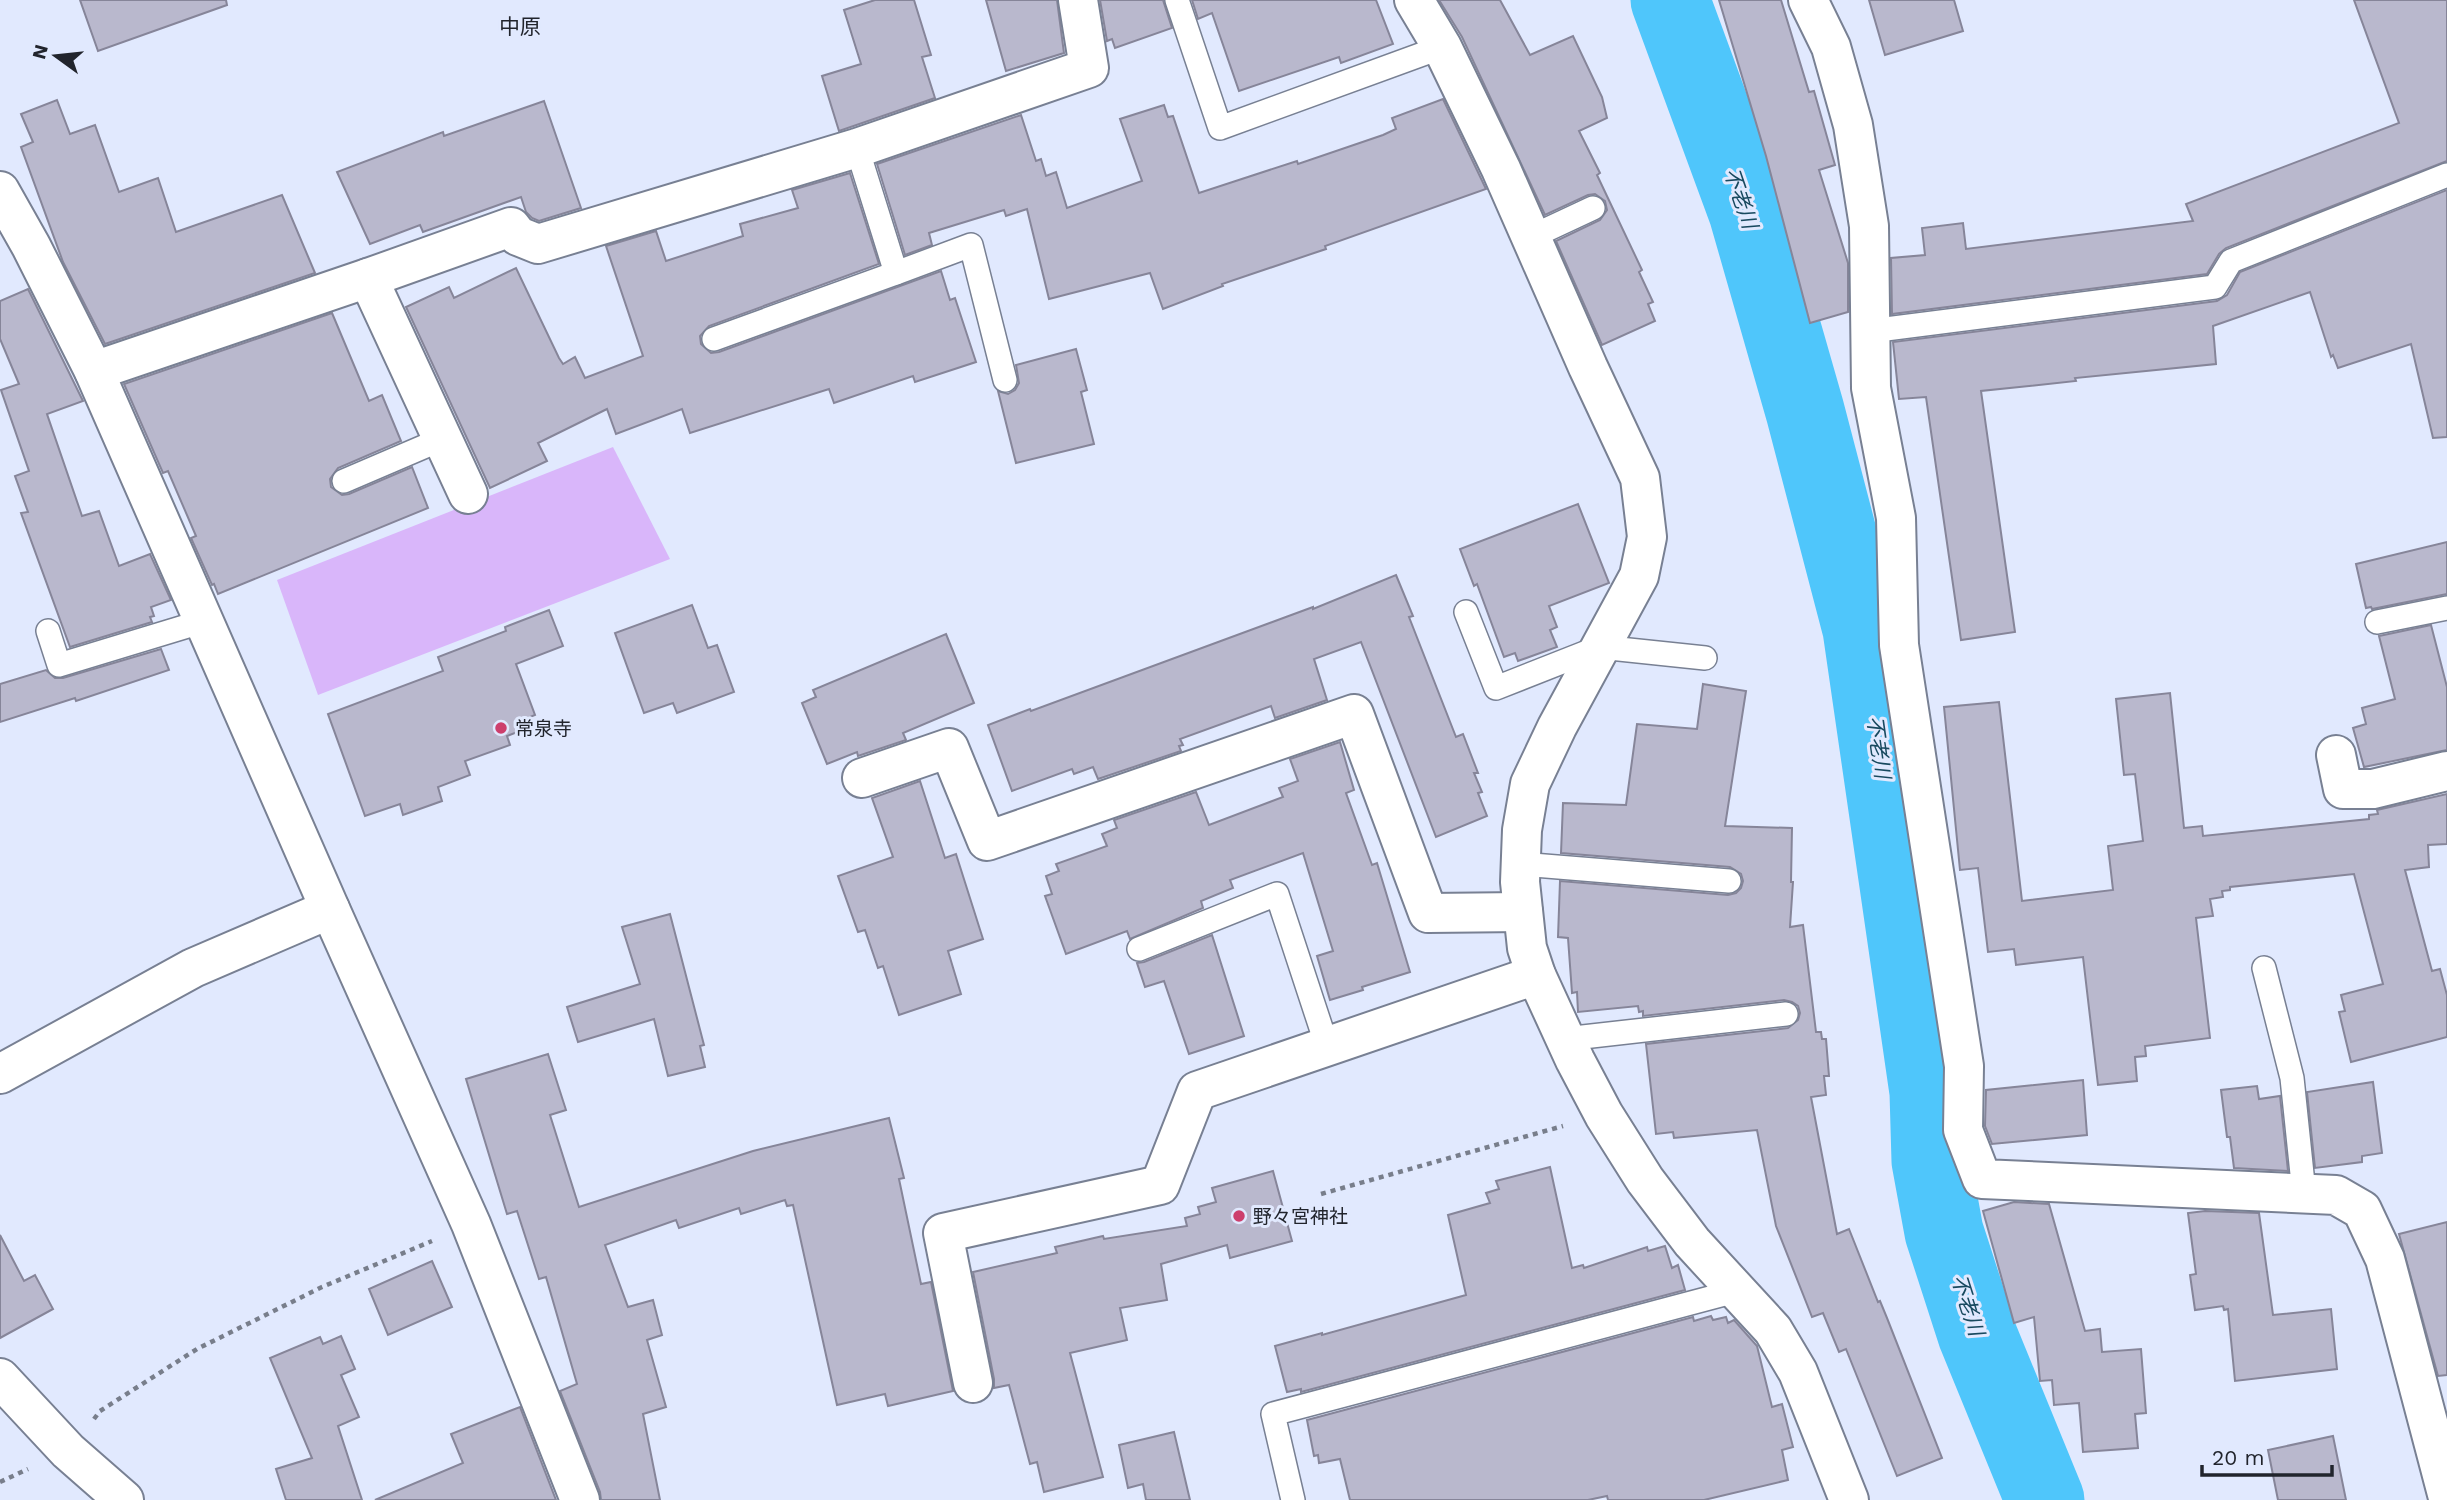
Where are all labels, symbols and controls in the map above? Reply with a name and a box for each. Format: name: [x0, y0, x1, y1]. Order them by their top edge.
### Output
district label: 中原: [499, 14, 541, 39]
north arrow: [21, 21, 91, 91]
text: N: [27, 42, 53, 62]
water label: 不老川: [1719, 164, 1764, 234]
water label: 不老川: [1862, 714, 1896, 782]
place label: 常泉寺: [515, 717, 572, 740]
marker: 常泉寺: [493, 720, 509, 736]
place label: 野々宮神社: [1253, 1205, 1348, 1228]
marker: 野々宮神社: [1231, 1208, 1247, 1224]
water label: 不老川: [1946, 1271, 1990, 1341]
scale bar: [2202, 1434, 2332, 1478]
text: 20 m: [2212, 1445, 2264, 1470]

